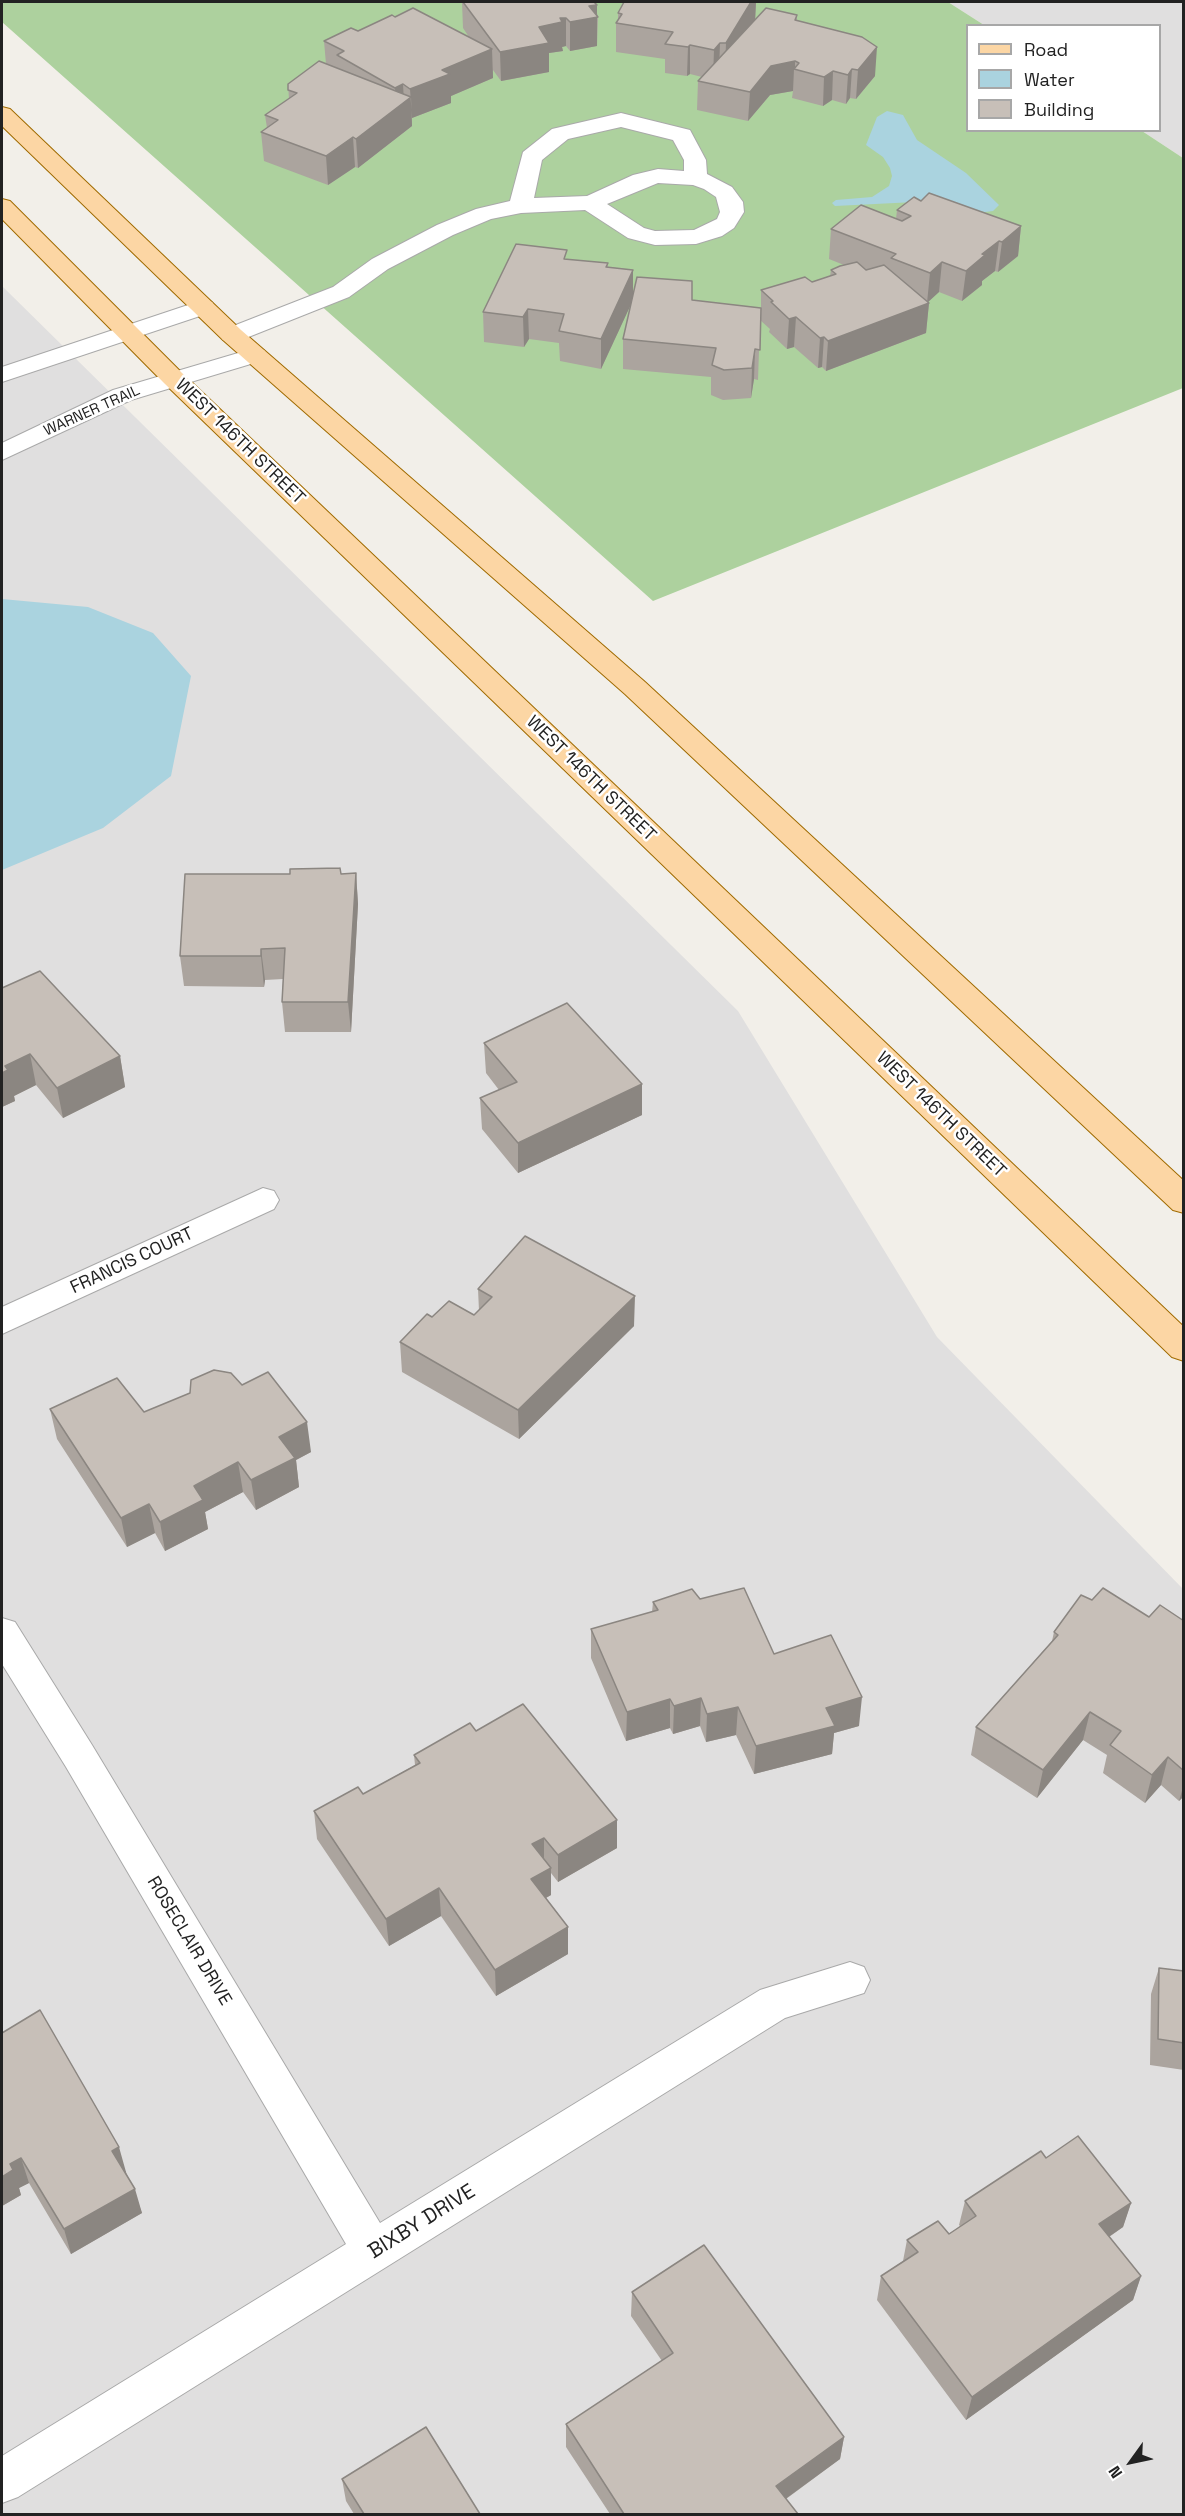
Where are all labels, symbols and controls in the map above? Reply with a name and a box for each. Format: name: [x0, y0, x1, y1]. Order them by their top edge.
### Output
legend: [966, 24, 1161, 132]
text: Road: [1024, 38, 1068, 61]
text: Water: [1024, 68, 1075, 91]
text: Building: [1024, 98, 1094, 121]
street label: WEST 146TH STREET: [171, 375, 309, 509]
street label: WARNER TRAIL: [41, 382, 143, 440]
street label: WEST 146TH STREET: [522, 712, 660, 846]
street label: WEST 146TH STREET: [872, 1048, 1010, 1182]
street label: FRANCIS COURT: [67, 1223, 197, 1299]
street label: ROSECLAIR DRIVE: [142, 1873, 236, 2009]
street label: BIXBY DRIVE: [364, 2179, 480, 2265]
north arrow: [1101, 2432, 1161, 2492]
text: N: [1104, 2462, 1127, 2482]

